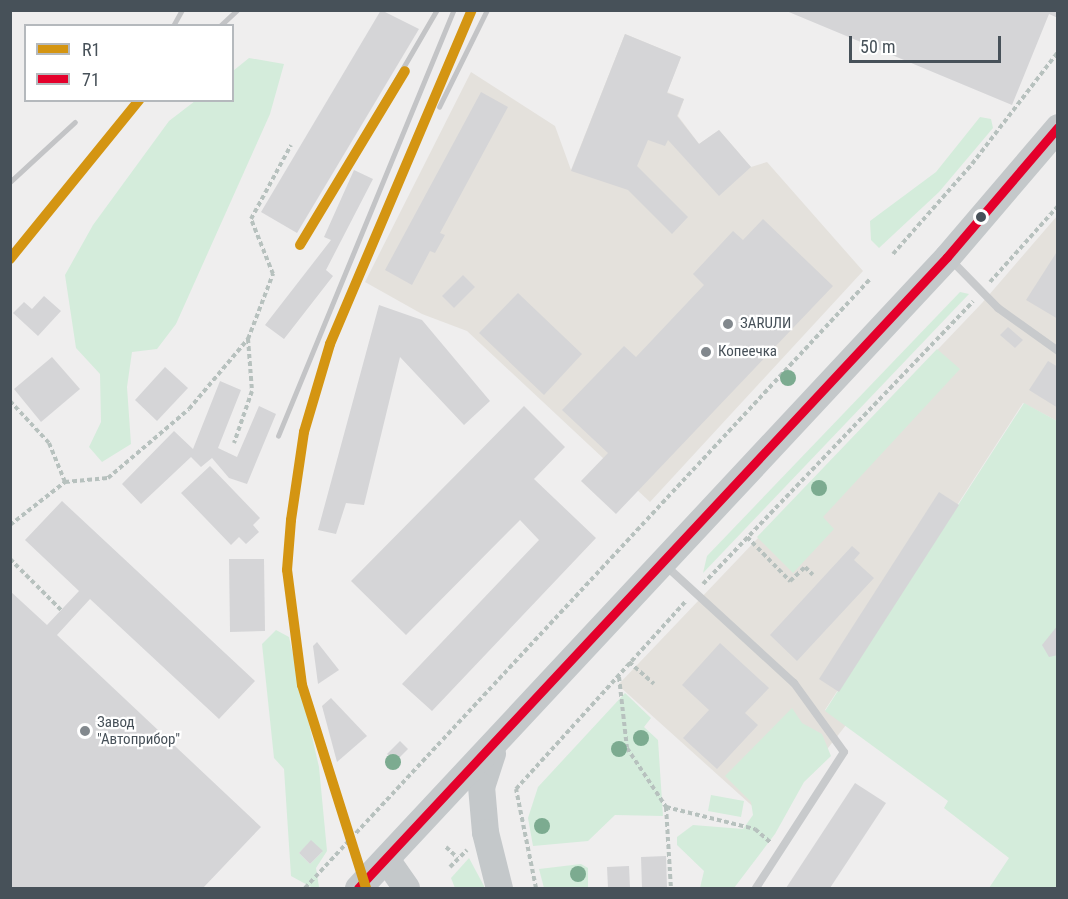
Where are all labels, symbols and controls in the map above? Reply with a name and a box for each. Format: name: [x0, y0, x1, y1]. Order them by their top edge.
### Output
legend: [24, 24, 234, 102]
scale bar: [852, 24, 1004, 62]
text: 50 m: [860, 36, 895, 57]
text: R1: [82, 39, 100, 60]
text: 71: [82, 69, 100, 90]
unlabelled marker: [975, 211, 987, 223]
place label: ЗАRUЛИ: [740, 315, 791, 333]
marker: ЗАRUЛИ: [721, 317, 735, 331]
place label: Копеечка: [718, 343, 777, 361]
marker: Копеечка: [699, 345, 713, 359]
place label: Завод "Автоприбор": [97, 713, 180, 748]
marker: Завод "Автоприбор": [78, 724, 92, 738]

